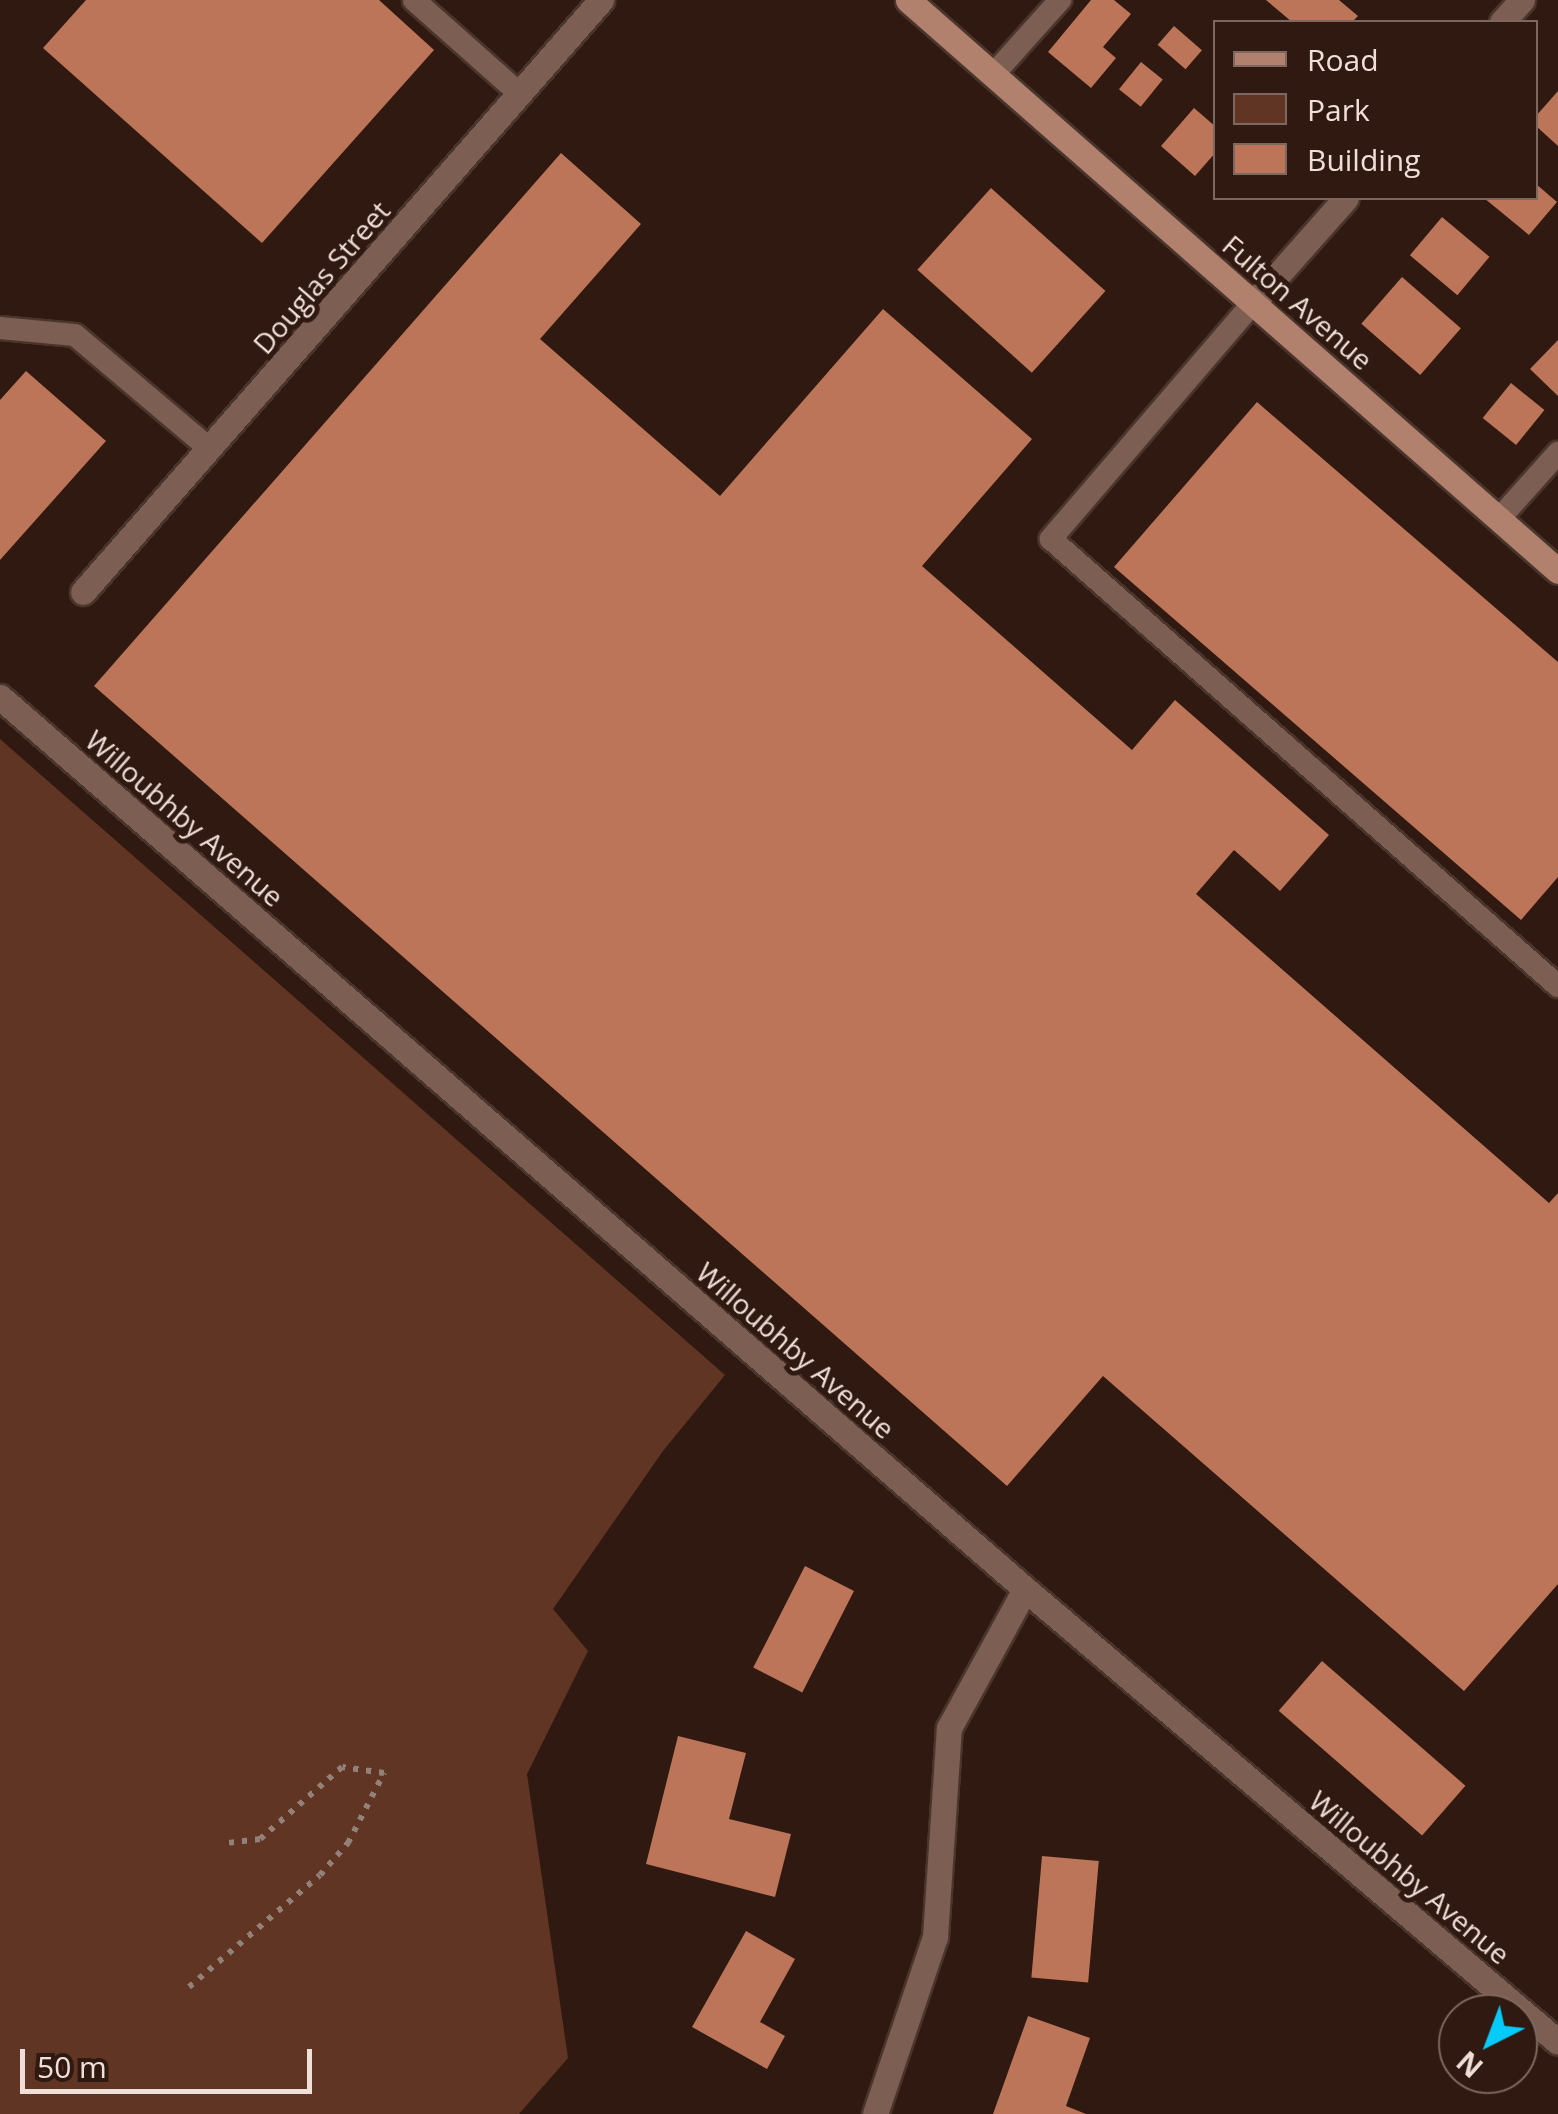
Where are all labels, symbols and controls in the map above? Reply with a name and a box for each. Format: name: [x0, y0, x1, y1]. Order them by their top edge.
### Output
legend: [1213, 20, 1538, 200]
text: Road: [1307, 39, 1379, 80]
text: Park: [1307, 89, 1370, 130]
text: Building: [1307, 139, 1421, 180]
street label: Douglas Street: [246, 194, 396, 360]
street label: Fulton Avenue: [1216, 228, 1380, 376]
street label: Willoubhby Avenue: [79, 723, 291, 913]
street label: Willoubhby Avenue: [690, 1255, 902, 1445]
street label: Willoubhby Avenue: [1303, 1783, 1517, 1971]
north arrow: [1438, 1994, 1538, 2094]
scale bar: [25, 2029, 318, 2091]
text: N: [1448, 2043, 1490, 2087]
text: 50 m: [37, 2046, 107, 2087]

